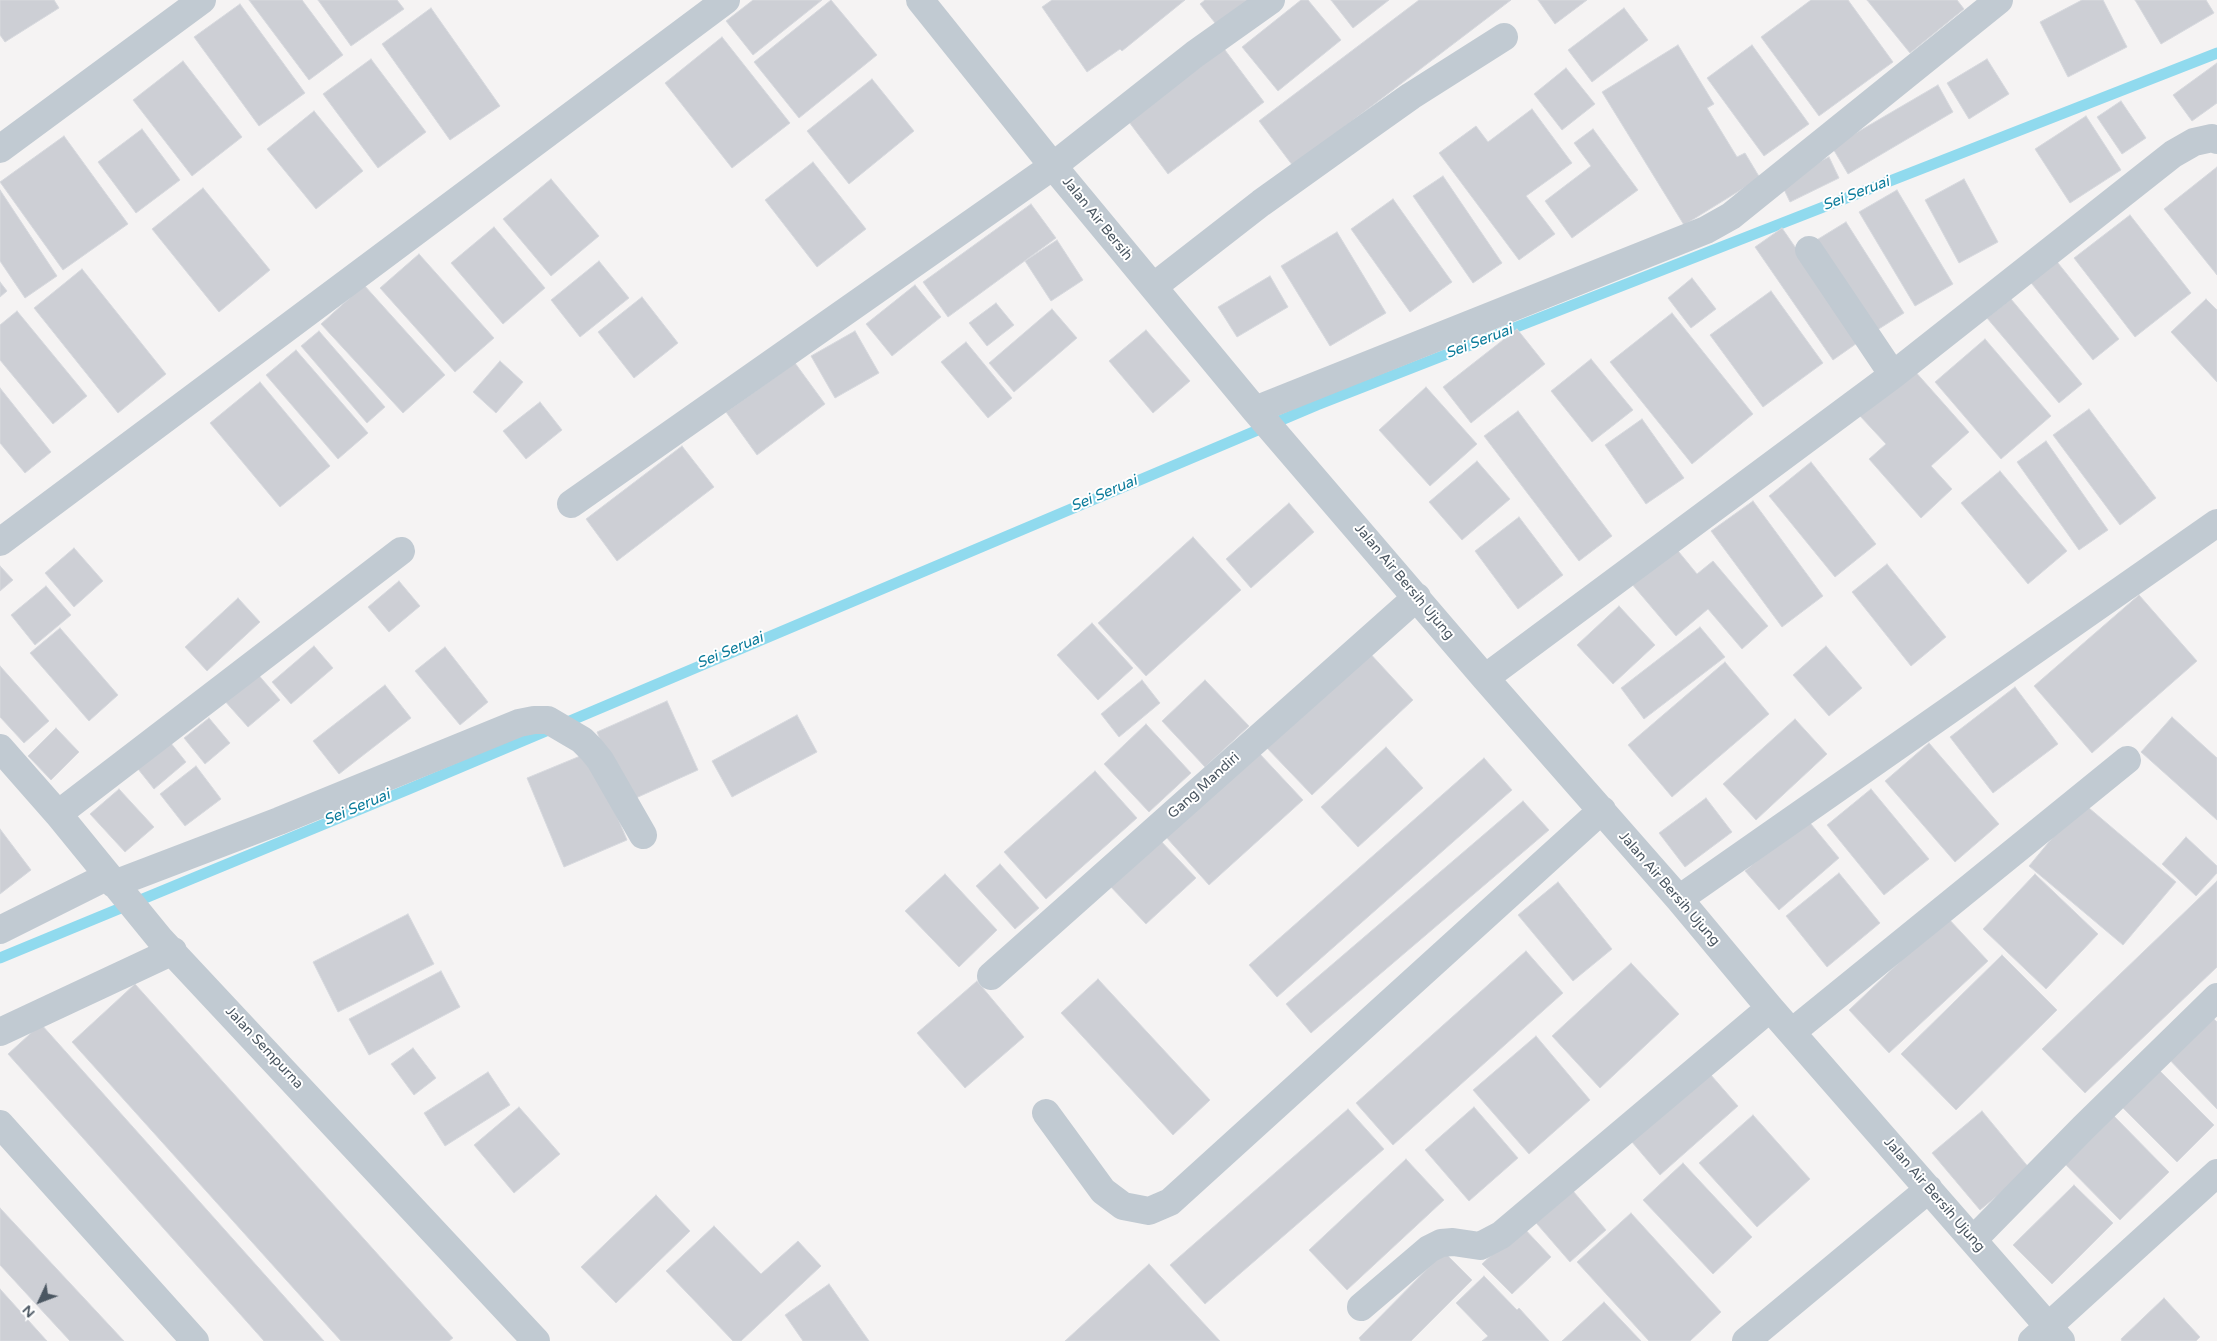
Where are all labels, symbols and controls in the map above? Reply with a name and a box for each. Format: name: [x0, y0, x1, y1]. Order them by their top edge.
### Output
water label: Sei Seruai: [1820, 173, 1892, 215]
street label: Jalan Air Bersih: [1058, 174, 1136, 264]
water label: Sei Seruai: [1443, 321, 1515, 363]
water label: Sei Seruai: [1068, 472, 1140, 516]
street label: Jalan Air Bersih Ujung: [1351, 521, 1457, 643]
water label: Sei Seruai: [694, 629, 766, 673]
street label: Gang Mandiri: [1165, 749, 1243, 823]
water label: Sei Seruai: [321, 786, 393, 830]
street label: Jalan Air Bersih Ujung: [1615, 828, 1723, 950]
street label: Jalan Sempurna: [222, 1003, 306, 1093]
street label: Jalan Air Bersih Ujung: [1880, 1134, 1988, 1256]
north arrow: [15, 1276, 65, 1326]
text: N: [19, 1302, 39, 1321]

